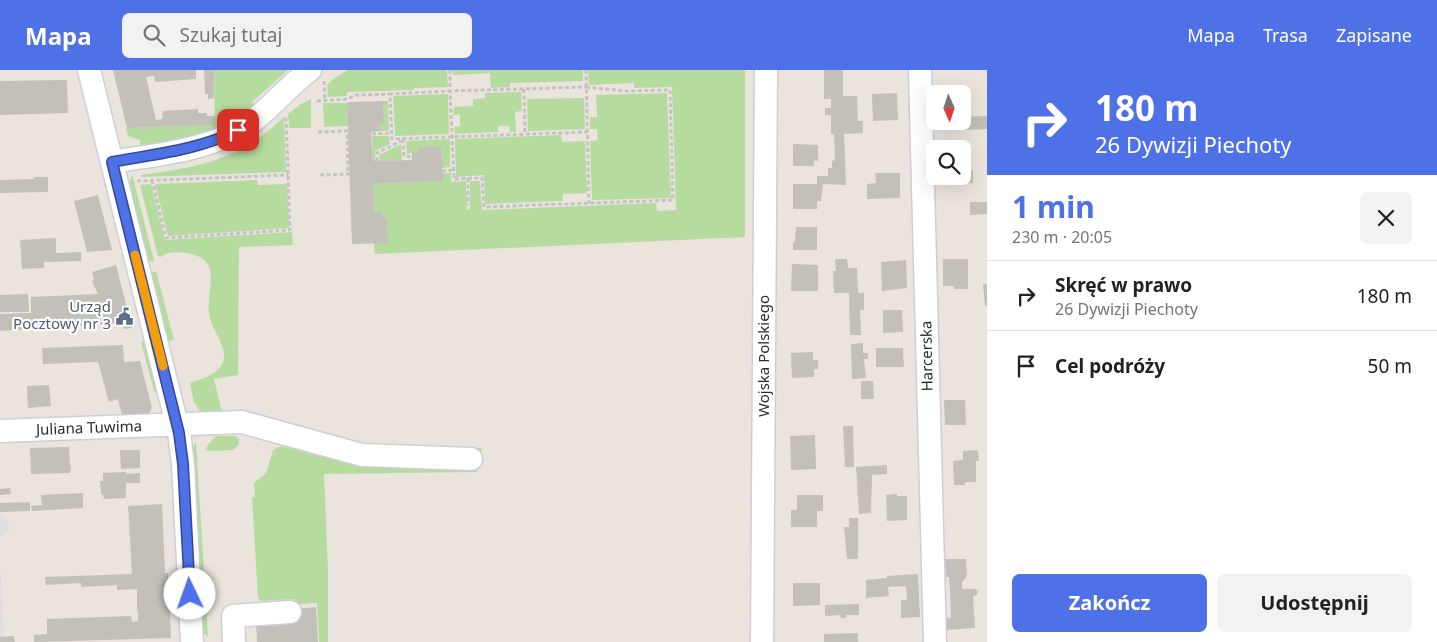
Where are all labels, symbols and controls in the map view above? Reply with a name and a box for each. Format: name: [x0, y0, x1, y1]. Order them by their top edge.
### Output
search box: [122, 13, 472, 58]
text: Mapa: [25, 19, 92, 52]
icon: search: [140, 21, 168, 49]
text: Szukaj tutaj: [180, 22, 282, 48]
text: Mapa: [1187, 23, 1235, 47]
text: Trasa: [1263, 23, 1308, 47]
text: Zapisane: [1336, 23, 1412, 47]
text: 180 m: [1095, 84, 1198, 131]
north arrow: [926, 85, 971, 130]
map controls: [926, 85, 971, 185]
icon: right: [1012, 90, 1077, 155]
pin: [217, 109, 259, 151]
icon: arrive: [224, 116, 252, 144]
text: 26 Dywizji Piechoty: [1095, 129, 1292, 159]
button: search: [926, 140, 971, 185]
text: 1 min: [1012, 186, 1095, 227]
button: close: [1360, 192, 1412, 244]
text: 230 m · 20:05: [1012, 226, 1112, 248]
text: Skręć w prawo: [1055, 272, 1192, 298]
icon: right: [1012, 282, 1040, 310]
text: 180 m: [1357, 283, 1412, 309]
street label: Wojska Polskiego: [753, 295, 773, 417]
place label: Urząd Pocztowy nr 3: [13, 296, 111, 333]
text: 26 Dywizji Piechoty: [1055, 298, 1198, 320]
public building icon: Urząd Pocztowy nr 3: [115, 306, 135, 326]
street label: Harcerska: [915, 320, 937, 392]
icon: arrive: [1012, 352, 1040, 380]
text: Cel podróży: [1055, 353, 1165, 379]
text: 50 m: [1368, 353, 1412, 379]
street label: Juliana Tuwima: [34, 415, 142, 439]
position arrow: [163, 567, 215, 619]
button: Zakończ: [1012, 574, 1207, 632]
button: Udostępnij: [1217, 574, 1412, 632]

